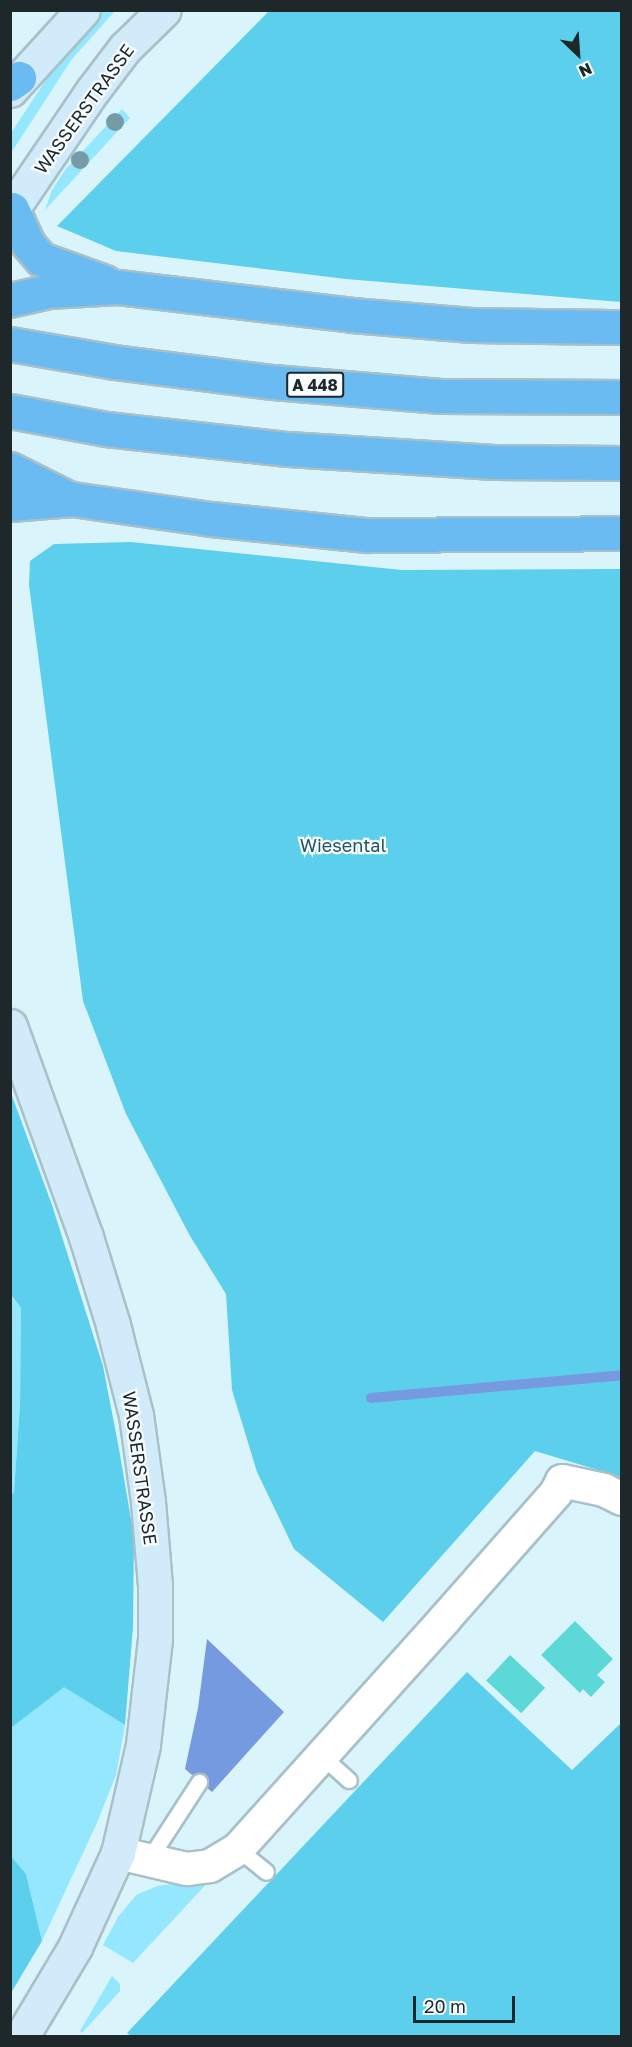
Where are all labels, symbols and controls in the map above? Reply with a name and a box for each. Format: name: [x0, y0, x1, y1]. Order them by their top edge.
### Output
north arrow: [548, 24, 608, 84]
street label: WASSERSTRASSE: [30, 40, 138, 178]
text: N: [576, 59, 595, 82]
road number: A 448: [285, 372, 345, 398]
park label: Wiesental: [300, 834, 386, 856]
street label: WASSERSTRASSE: [119, 1390, 161, 1546]
scale bar: [416, 1984, 518, 2022]
text: 20 m: [424, 1995, 466, 2017]

